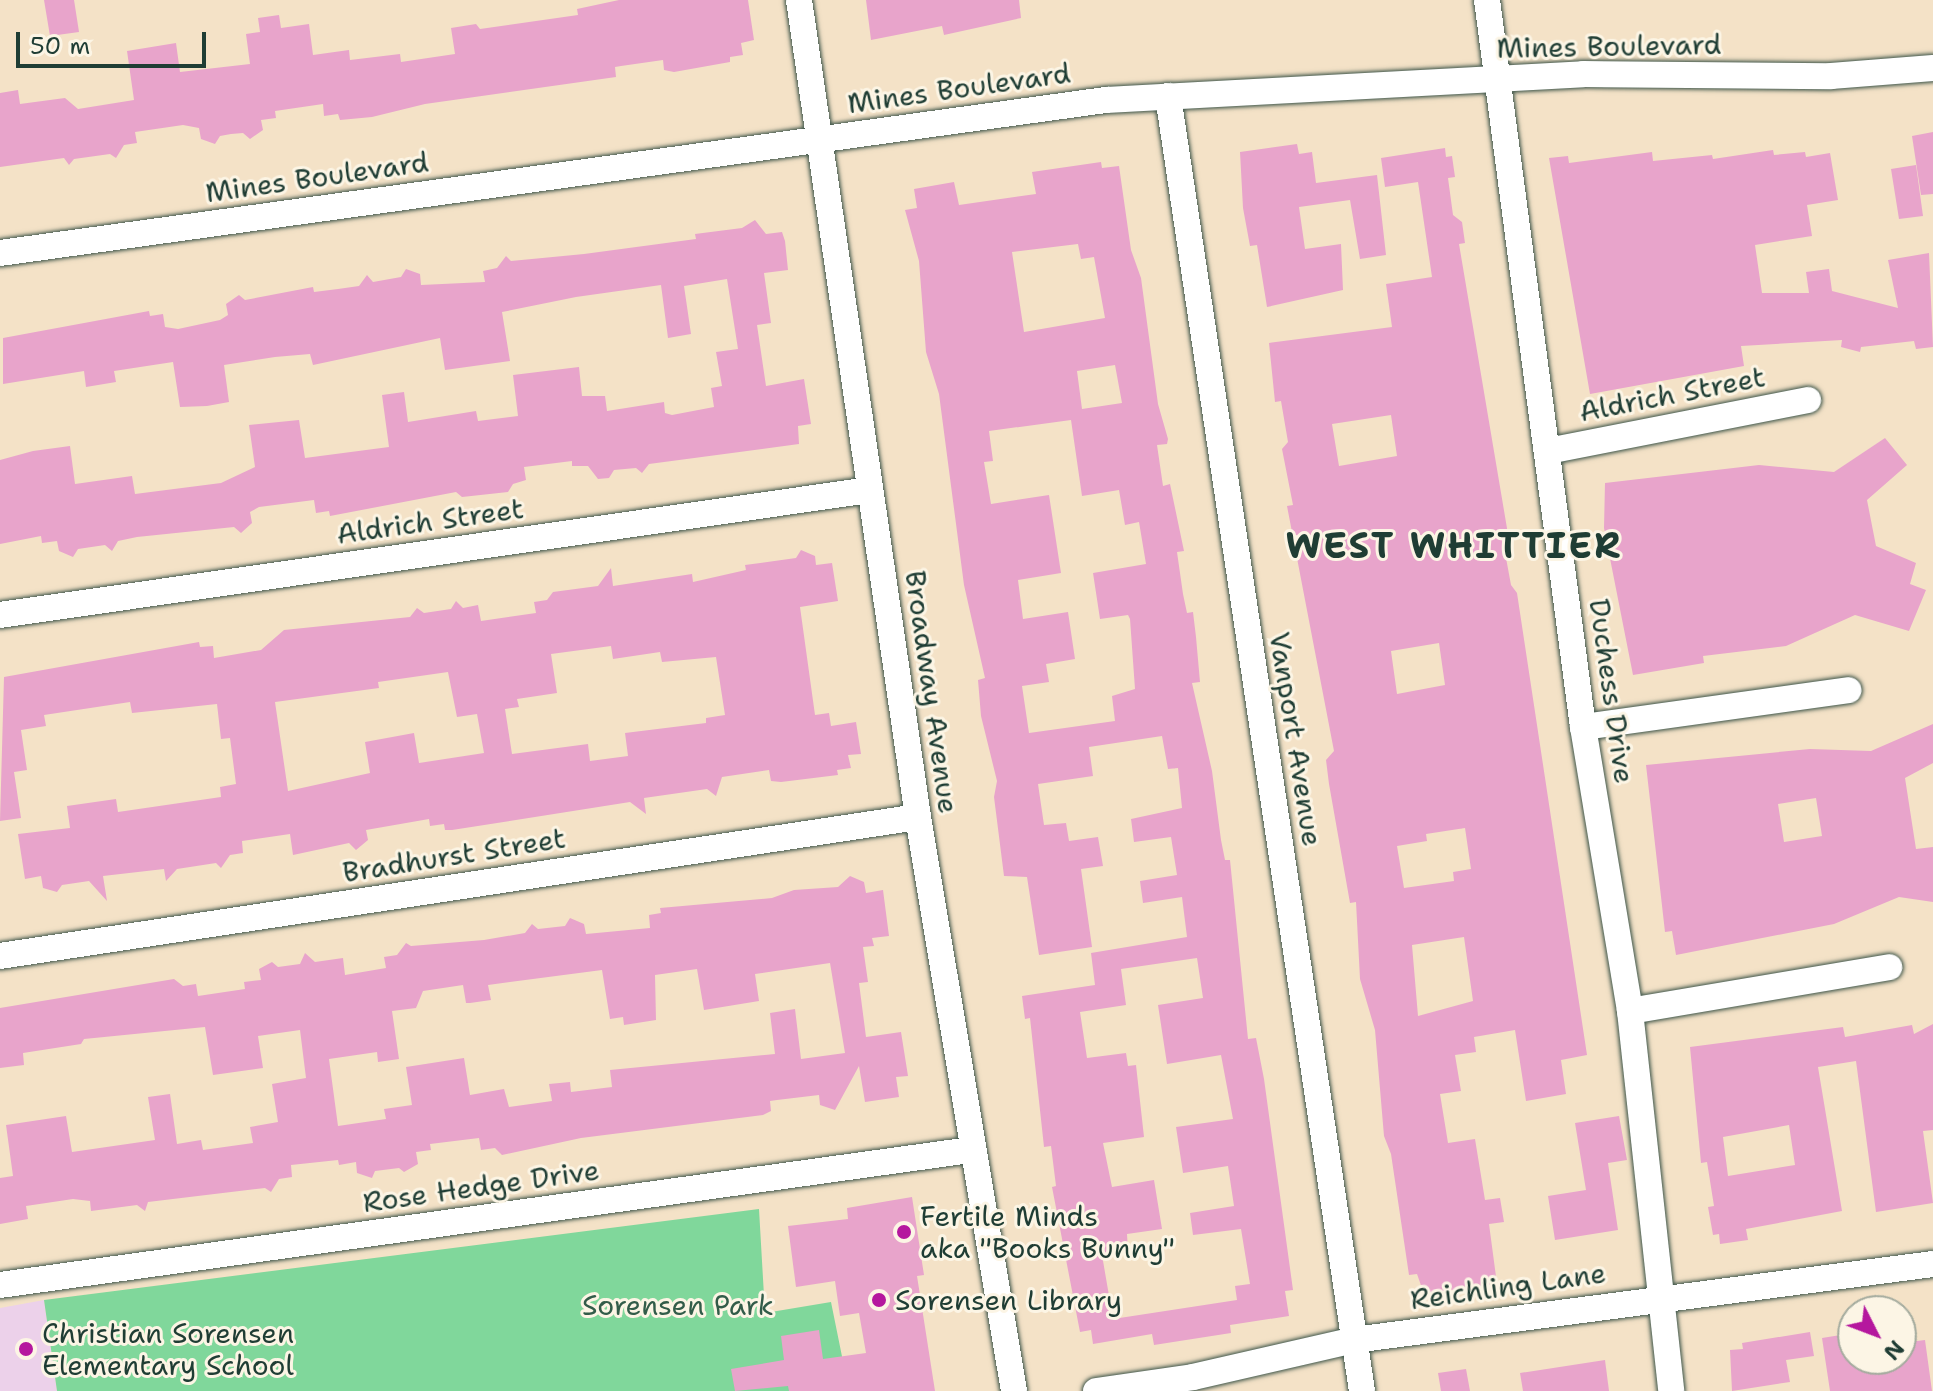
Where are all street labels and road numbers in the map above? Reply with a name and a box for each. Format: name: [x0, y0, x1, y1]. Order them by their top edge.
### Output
street label: Mines Boulevard: [1496, 27, 1722, 65]
street label: Mines Boulevard: [845, 56, 1073, 120]
street label: Mines Boulevard: [203, 145, 431, 209]
street label: Aldrich Street: [1576, 360, 1768, 428]
street label: Aldrich Street: [334, 491, 526, 551]
street label: Broadway Avenue: [898, 568, 966, 816]
street label: Duchess Drive: [1582, 597, 1642, 785]
street label: Vanport Avenue: [1262, 630, 1330, 848]
street label: Bradhurst Street: [340, 821, 568, 889]
street label: Rose Hedge Drive: [361, 1153, 601, 1219]
street label: Reichling Lane: [1408, 1256, 1608, 1316]

